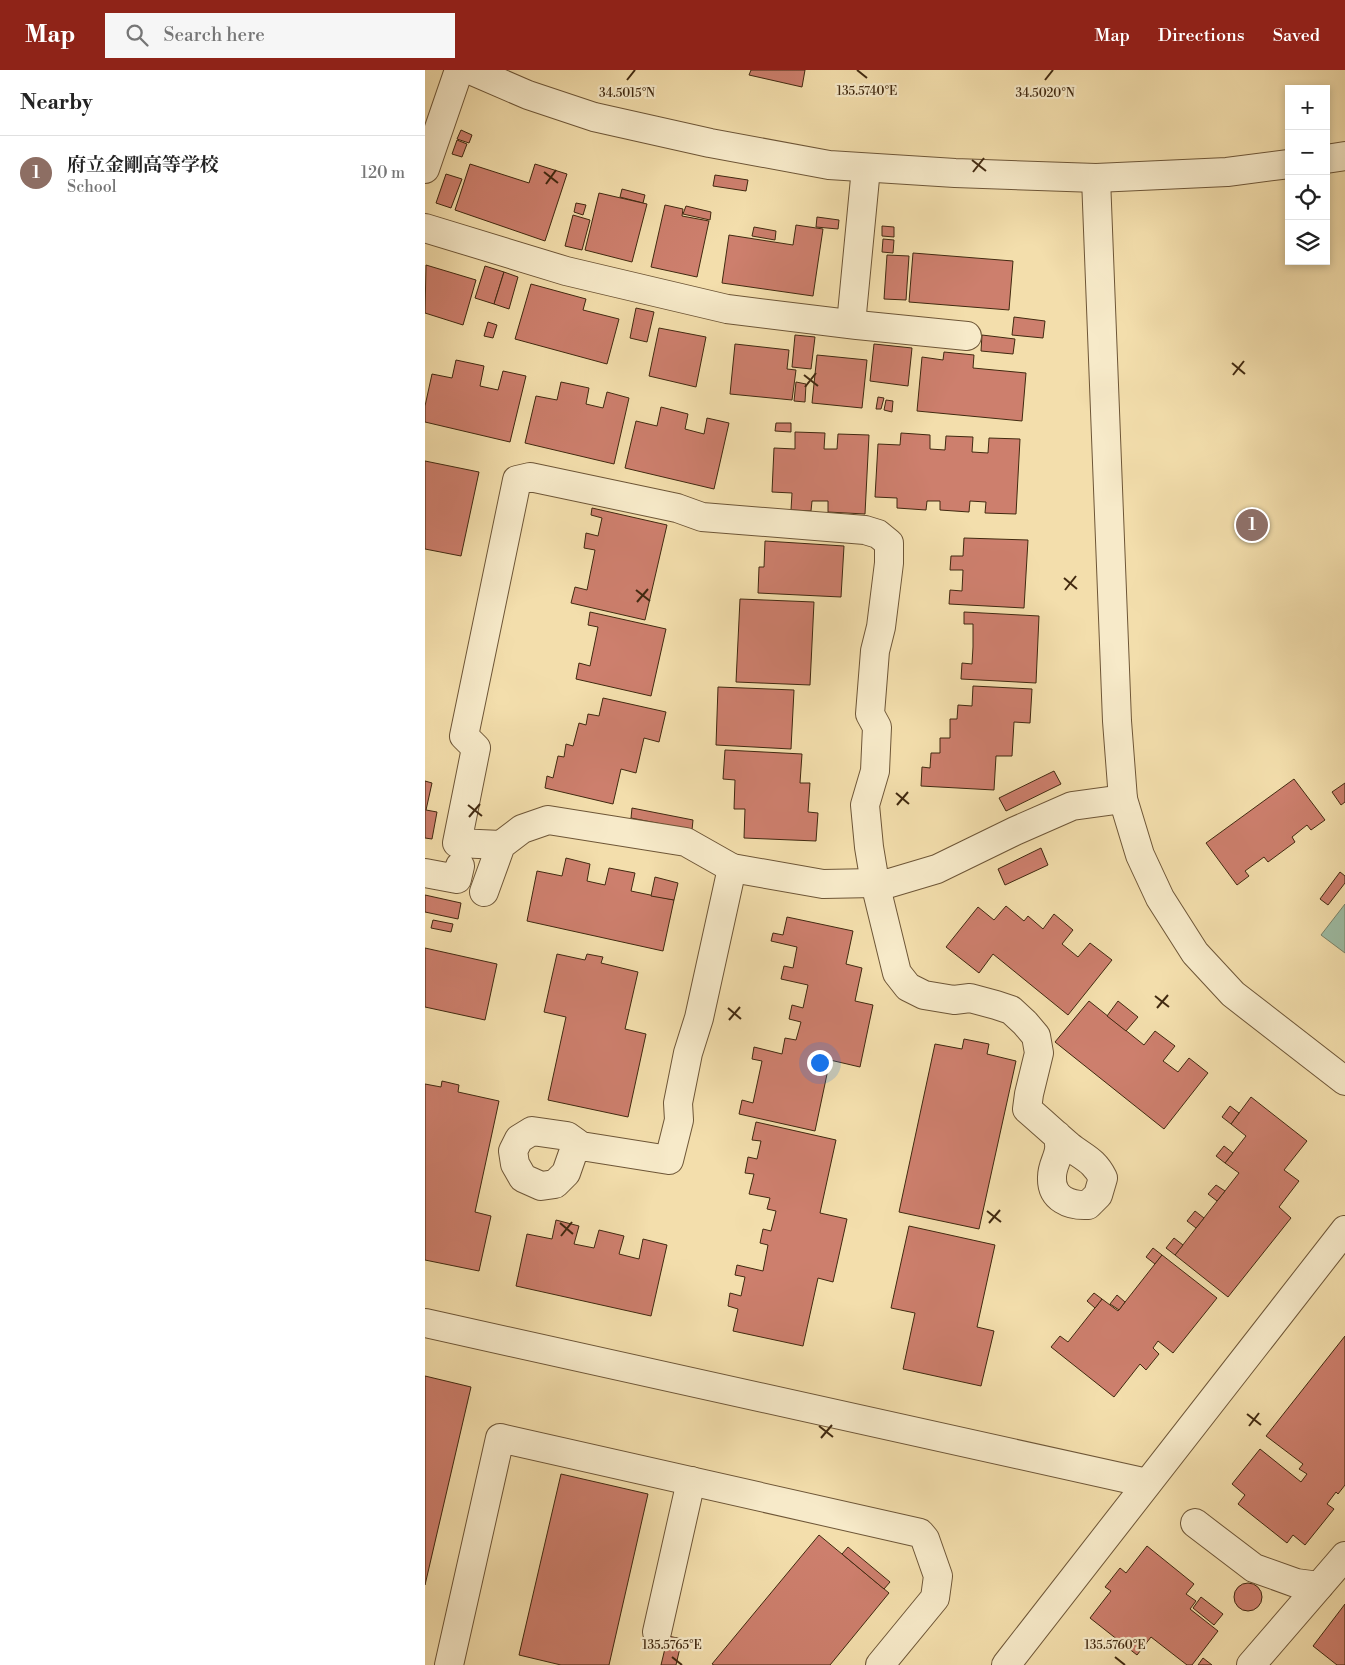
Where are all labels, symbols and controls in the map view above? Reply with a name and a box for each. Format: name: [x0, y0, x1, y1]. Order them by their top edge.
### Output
search box: [105, 13, 455, 58]
text: Map: [25, 20, 75, 50]
icon: search: [123, 21, 151, 49]
text: Search here: [163, 23, 265, 47]
text: Map: [1094, 24, 1130, 47]
text: Directions: [1158, 24, 1245, 47]
text: Saved: [1273, 24, 1320, 47]
text: 135.5740°E: [837, 84, 897, 99]
map controls: [1285, 85, 1330, 265]
button: +: [1285, 85, 1330, 130]
text: 34.5015°N: [599, 86, 655, 101]
text: 34.5020°N: [1015, 86, 1075, 101]
text: Nearby: [20, 90, 93, 116]
button: −: [1285, 130, 1330, 175]
text: 府立金剛高等学校: [67, 153, 219, 177]
text: 1: [32, 163, 40, 183]
text: 120 m: [361, 163, 405, 183]
button: locate: [1285, 175, 1330, 220]
text: School: [67, 177, 116, 197]
button: layers: [1285, 220, 1330, 265]
pin: 1: [1236, 506, 1268, 544]
your location: [807, 1050, 833, 1076]
text: 135.5765°E: [642, 1638, 702, 1653]
text: 135.5760°E: [1085, 1638, 1145, 1653]

